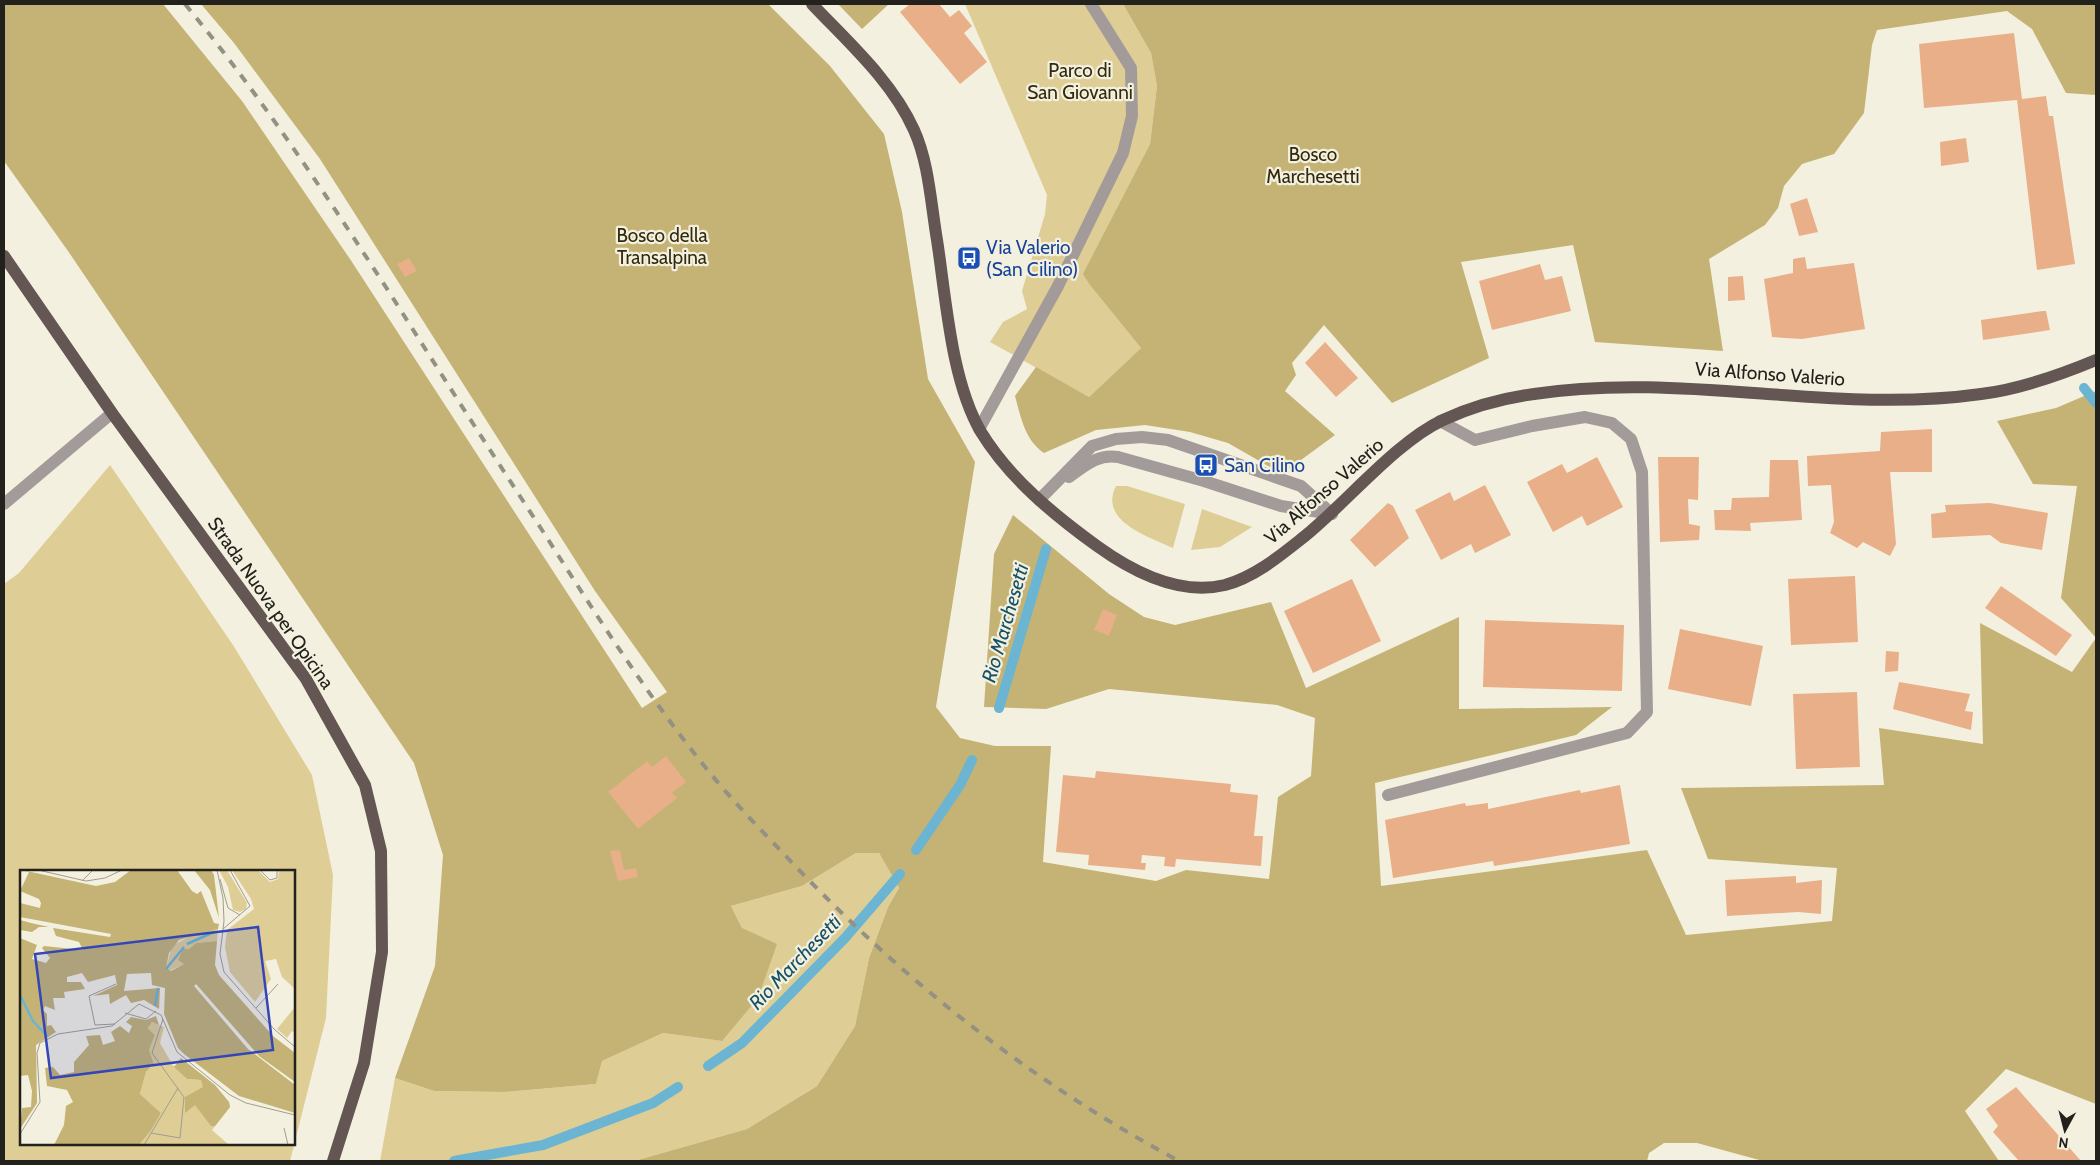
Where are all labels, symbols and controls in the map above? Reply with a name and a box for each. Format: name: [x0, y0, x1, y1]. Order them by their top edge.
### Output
park label: Parco di San Giovanni: [1027, 59, 1133, 104]
park label: Bosco Marchesetti: [1266, 143, 1360, 188]
park label: Bosco della Transalpina: [616, 224, 708, 269]
place label: Via Valerio (San Cilino): [986, 236, 1078, 281]
bus stop icon: Via Valerio (San Cilino): [956, 245, 982, 271]
street label: Via Alfonso Valerio: [1694, 357, 1846, 391]
street label: Via Alfonso Valerio: [1260, 433, 1388, 549]
bus stop icon: San Cilino: [1193, 452, 1219, 478]
place label: San Cilino: [1224, 454, 1305, 477]
street label: Strada Nuova per Opicina: [203, 513, 339, 693]
water label: Rio Marchesetti: [977, 560, 1034, 685]
inset map: [20, 870, 295, 1145]
water label: Rio Marchesetti: [744, 909, 847, 1014]
north arrow: [2040, 1105, 2090, 1155]
text: N: [2057, 1133, 2069, 1152]

